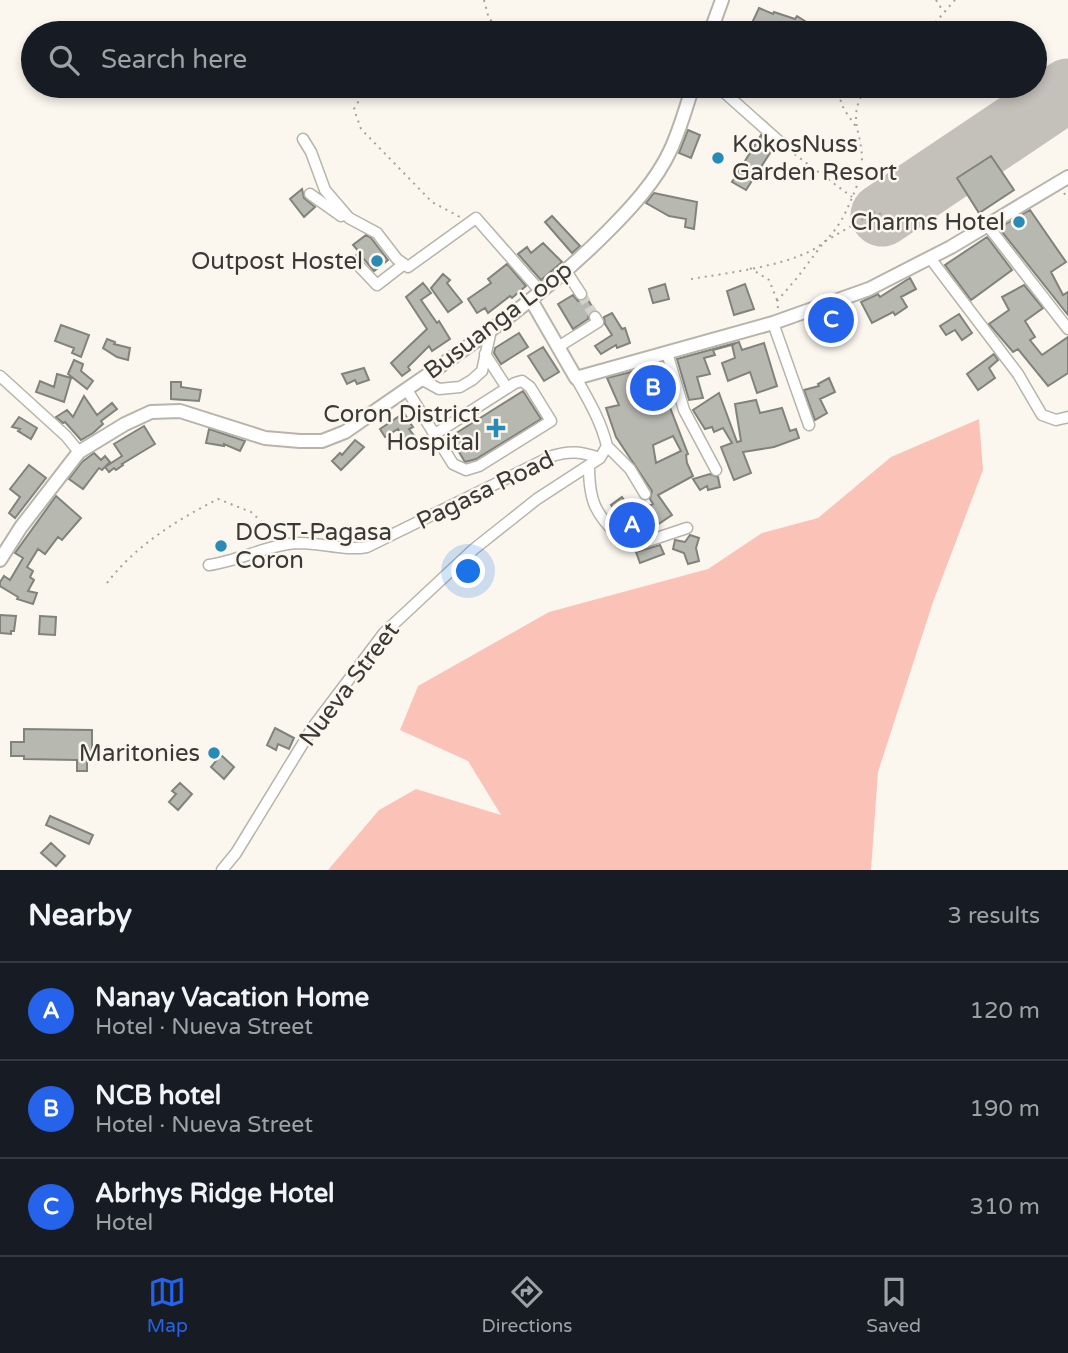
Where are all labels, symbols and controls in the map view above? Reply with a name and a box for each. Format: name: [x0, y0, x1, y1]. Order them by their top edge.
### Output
search box: [21, 21, 1047, 98]
icon: search: [45, 41, 83, 79]
text: Search here: [101, 44, 247, 75]
place label: KokosNuss Garden Resort: [732, 130, 897, 187]
marker: KokosNuss Garden Resort: [710, 150, 726, 166]
place label: Charms Hotel: [850, 208, 1005, 237]
marker: Charms Hotel: [1011, 214, 1027, 230]
place label: Outpost Hostel: [191, 247, 363, 276]
marker: Outpost Hostel: [369, 253, 385, 269]
street label: Busuanga Loop: [418, 255, 578, 386]
pin: C: [808, 294, 854, 346]
pin: B: [630, 362, 676, 414]
place label: Coron District Hospital: [323, 400, 480, 457]
marker: Coron District Hospital: [486, 418, 506, 438]
street label: Pagasa Road: [412, 445, 559, 536]
pin: A: [609, 499, 655, 551]
place label: DOST-Pagasa Coron: [235, 518, 392, 575]
marker: DOST-Pagasa Coron: [213, 538, 229, 554]
your location: [451, 554, 485, 588]
street label: Nueva Street: [293, 617, 405, 752]
place label: Maritonies: [79, 739, 200, 768]
marker: Maritonies: [206, 745, 222, 761]
text: Nearby: [28, 897, 132, 934]
text: 3 results: [947, 902, 1040, 930]
text: Nanay Vacation Home: [95, 982, 369, 1013]
text: A: [42, 997, 60, 1025]
text: 120 m: [970, 997, 1040, 1025]
text: Hotel · Nueva Street: [95, 1013, 313, 1041]
text: NCB hotel: [95, 1080, 221, 1111]
text: B: [43, 1095, 59, 1123]
text: 190 m: [970, 1095, 1040, 1123]
text: Hotel · Nueva Street: [95, 1111, 313, 1139]
text: Abrhys Ridge Hotel: [95, 1178, 335, 1209]
text: C: [43, 1193, 59, 1221]
text: 310 m: [970, 1193, 1040, 1221]
text: Hotel: [95, 1209, 153, 1237]
tab: Map: [147, 1273, 188, 1337]
tab: Directions: [482, 1273, 573, 1337]
tab: Saved: [866, 1273, 921, 1337]

